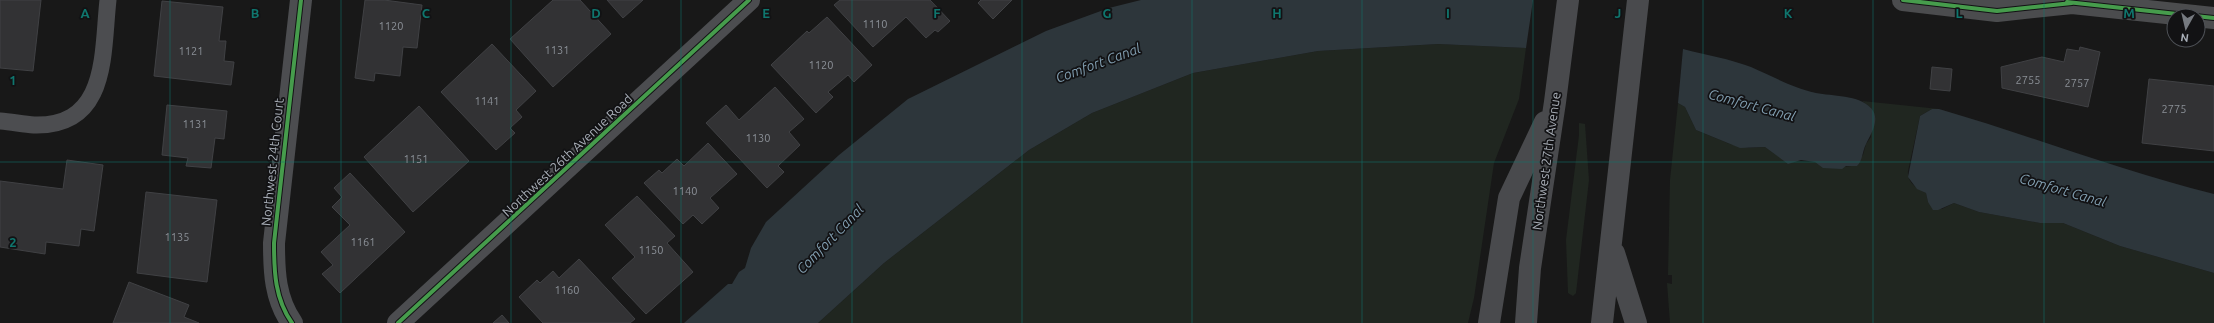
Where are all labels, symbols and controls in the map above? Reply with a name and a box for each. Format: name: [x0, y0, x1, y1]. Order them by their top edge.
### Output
text: A: [80, 6, 90, 20]
text: B: [251, 6, 260, 20]
text: C: [422, 6, 431, 20]
text: D: [591, 6, 601, 20]
text: E: [762, 6, 770, 20]
text: F: [933, 6, 941, 20]
text: G: [1103, 6, 1112, 20]
text: H: [1272, 6, 1282, 20]
text: I: [1446, 6, 1450, 20]
text: J: [1615, 6, 1621, 20]
text: K: [1784, 6, 1793, 20]
text: L: [1955, 6, 1963, 20]
text: M: [2123, 6, 2135, 20]
north arrow: [2166, 8, 2206, 48]
house number: 1110: [863, 18, 887, 30]
house number: 1120: [379, 20, 403, 32]
text: N: [2180, 31, 2190, 44]
water label: Comfort Canal: [1053, 40, 1143, 86]
house number: 1131: [545, 44, 569, 56]
house number: 1121: [179, 45, 203, 57]
house number: 1120: [809, 59, 833, 71]
text: 1: [9, 73, 17, 87]
house number: 2755: [2016, 74, 2040, 86]
house number: 2757: [2065, 77, 2089, 89]
water label: Comfort Canal: [1707, 86, 1797, 124]
street label: Northwest 26th Avenue Road: [499, 91, 635, 219]
street label: Northwest 27th Avenue: [1529, 91, 1563, 231]
house number: 1141: [475, 95, 499, 107]
street label: Northwest 24th Court: [258, 97, 286, 227]
house number: 2775: [2162, 103, 2186, 115]
house number: 1131: [183, 118, 207, 130]
house number: 1130: [746, 132, 770, 144]
house number: 1151: [404, 153, 428, 165]
water label: Comfort Canal: [2018, 170, 2108, 210]
house number: 1140: [673, 185, 697, 197]
water label: Comfort Canal: [793, 201, 867, 277]
house number: 1135: [165, 231, 189, 243]
text: 2: [9, 235, 17, 249]
house number: 1161: [351, 236, 375, 248]
house number: 1150: [639, 244, 663, 256]
house number: 1160: [555, 284, 579, 296]

